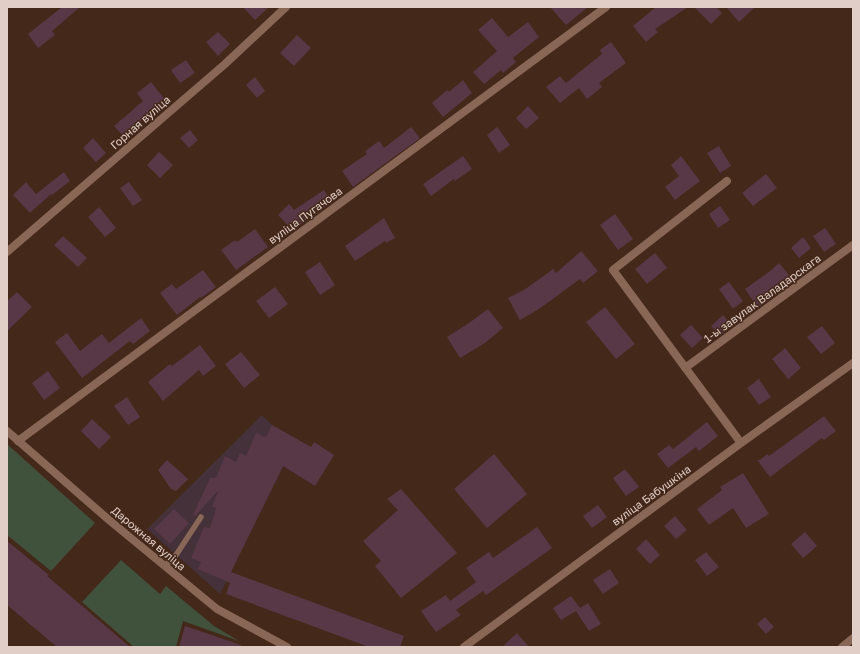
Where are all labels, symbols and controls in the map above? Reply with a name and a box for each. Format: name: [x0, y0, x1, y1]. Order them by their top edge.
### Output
street label: Горная вуліца: [108, 93, 172, 151]
street label: вуліца Пугачова: [266, 184, 344, 246]
street label: 1-ы завулак Валадарскага: [701, 251, 823, 345]
street label: вуліца Бабушкіна: [609, 462, 693, 528]
street label: Дарожная вуліца: [109, 503, 189, 573]

